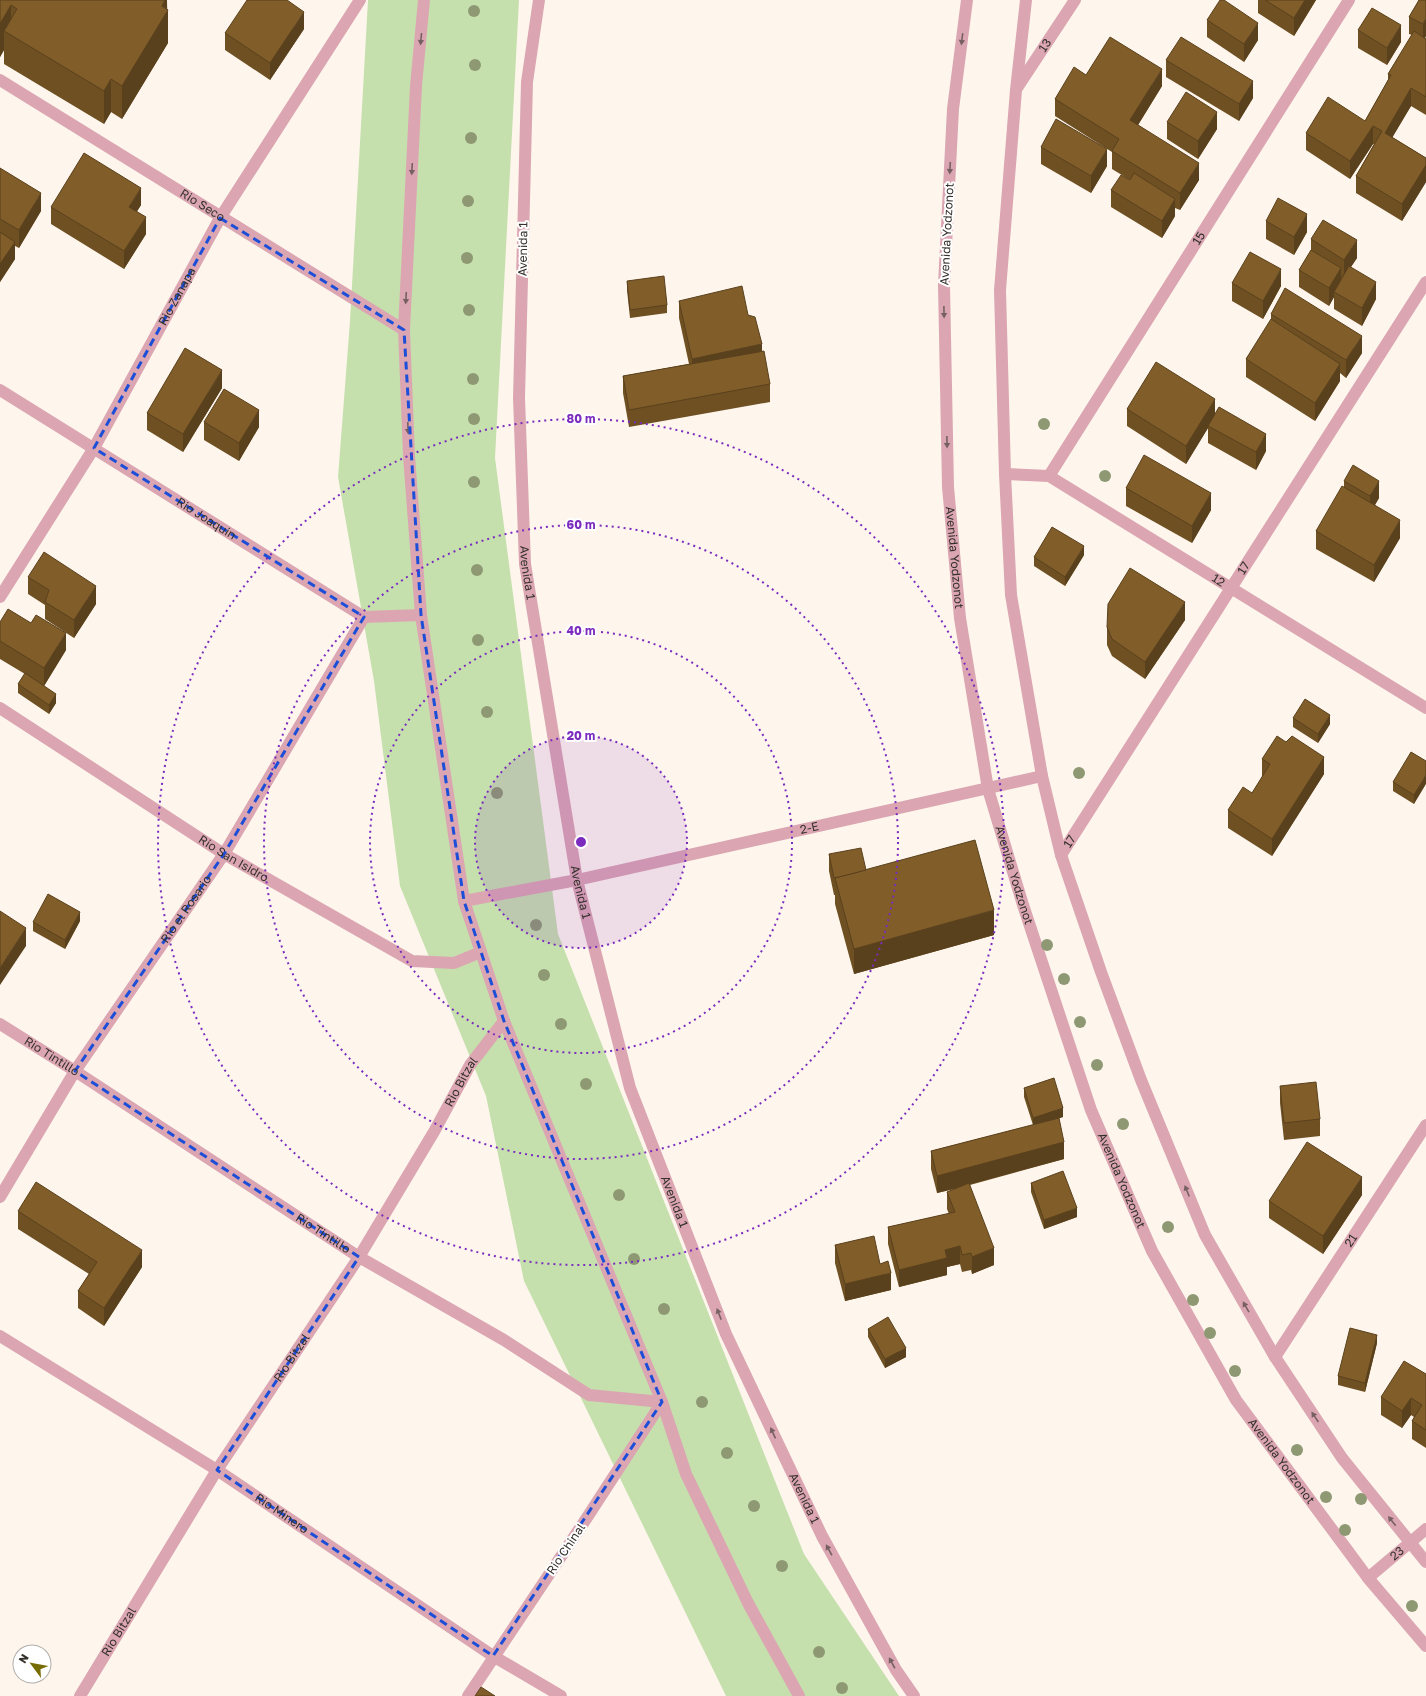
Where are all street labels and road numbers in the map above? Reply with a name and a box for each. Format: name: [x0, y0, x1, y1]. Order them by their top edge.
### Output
street label: 13: [1035, 36, 1054, 55]
street label: Avenida Yodzonot: [936, 182, 957, 286]
street label: Rio Seco: [177, 185, 228, 224]
street label: Avenida 1: [515, 222, 530, 276]
street label: 15: [1189, 229, 1208, 247]
street label: Rio Zanapa: [155, 265, 199, 328]
street label: Rio Joaquin: [174, 494, 239, 542]
street label: Avenida Yodzonot: [943, 506, 967, 609]
street label: Avenida 1: [517, 545, 539, 601]
street label: 17: [1234, 559, 1253, 577]
street label: 12: [1209, 570, 1228, 590]
street label: 2-E: [798, 818, 820, 837]
street label: Avenida Yodzonot: [992, 824, 1037, 927]
street label: Rio San Isidro: [196, 832, 272, 885]
street label: 17: [1060, 832, 1079, 850]
street label: Avenida 1: [568, 864, 595, 921]
street label: Rio el Rosario: [157, 872, 214, 946]
street label: Rio Tintillo: [22, 1033, 82, 1079]
street label: Rio Bitzal: [441, 1053, 481, 1109]
street label: Avenida Yodzonot: [1095, 1130, 1149, 1231]
street label: Avenida 1: [658, 1173, 692, 1230]
street label: Rio Tintillo: [293, 1210, 353, 1256]
street label: 21: [1341, 1231, 1360, 1250]
street label: Rio Bitzal: [270, 1331, 313, 1385]
street label: Avenida Yodzonot: [1245, 1415, 1318, 1507]
street label: Avenida 1: [786, 1470, 823, 1526]
street label: Rio Minero: [252, 1490, 312, 1536]
street label: Rio Chinal: [543, 1520, 588, 1577]
street label: 23: [1387, 1543, 1407, 1563]
street label: Rio Bitzal: [98, 1604, 139, 1659]

